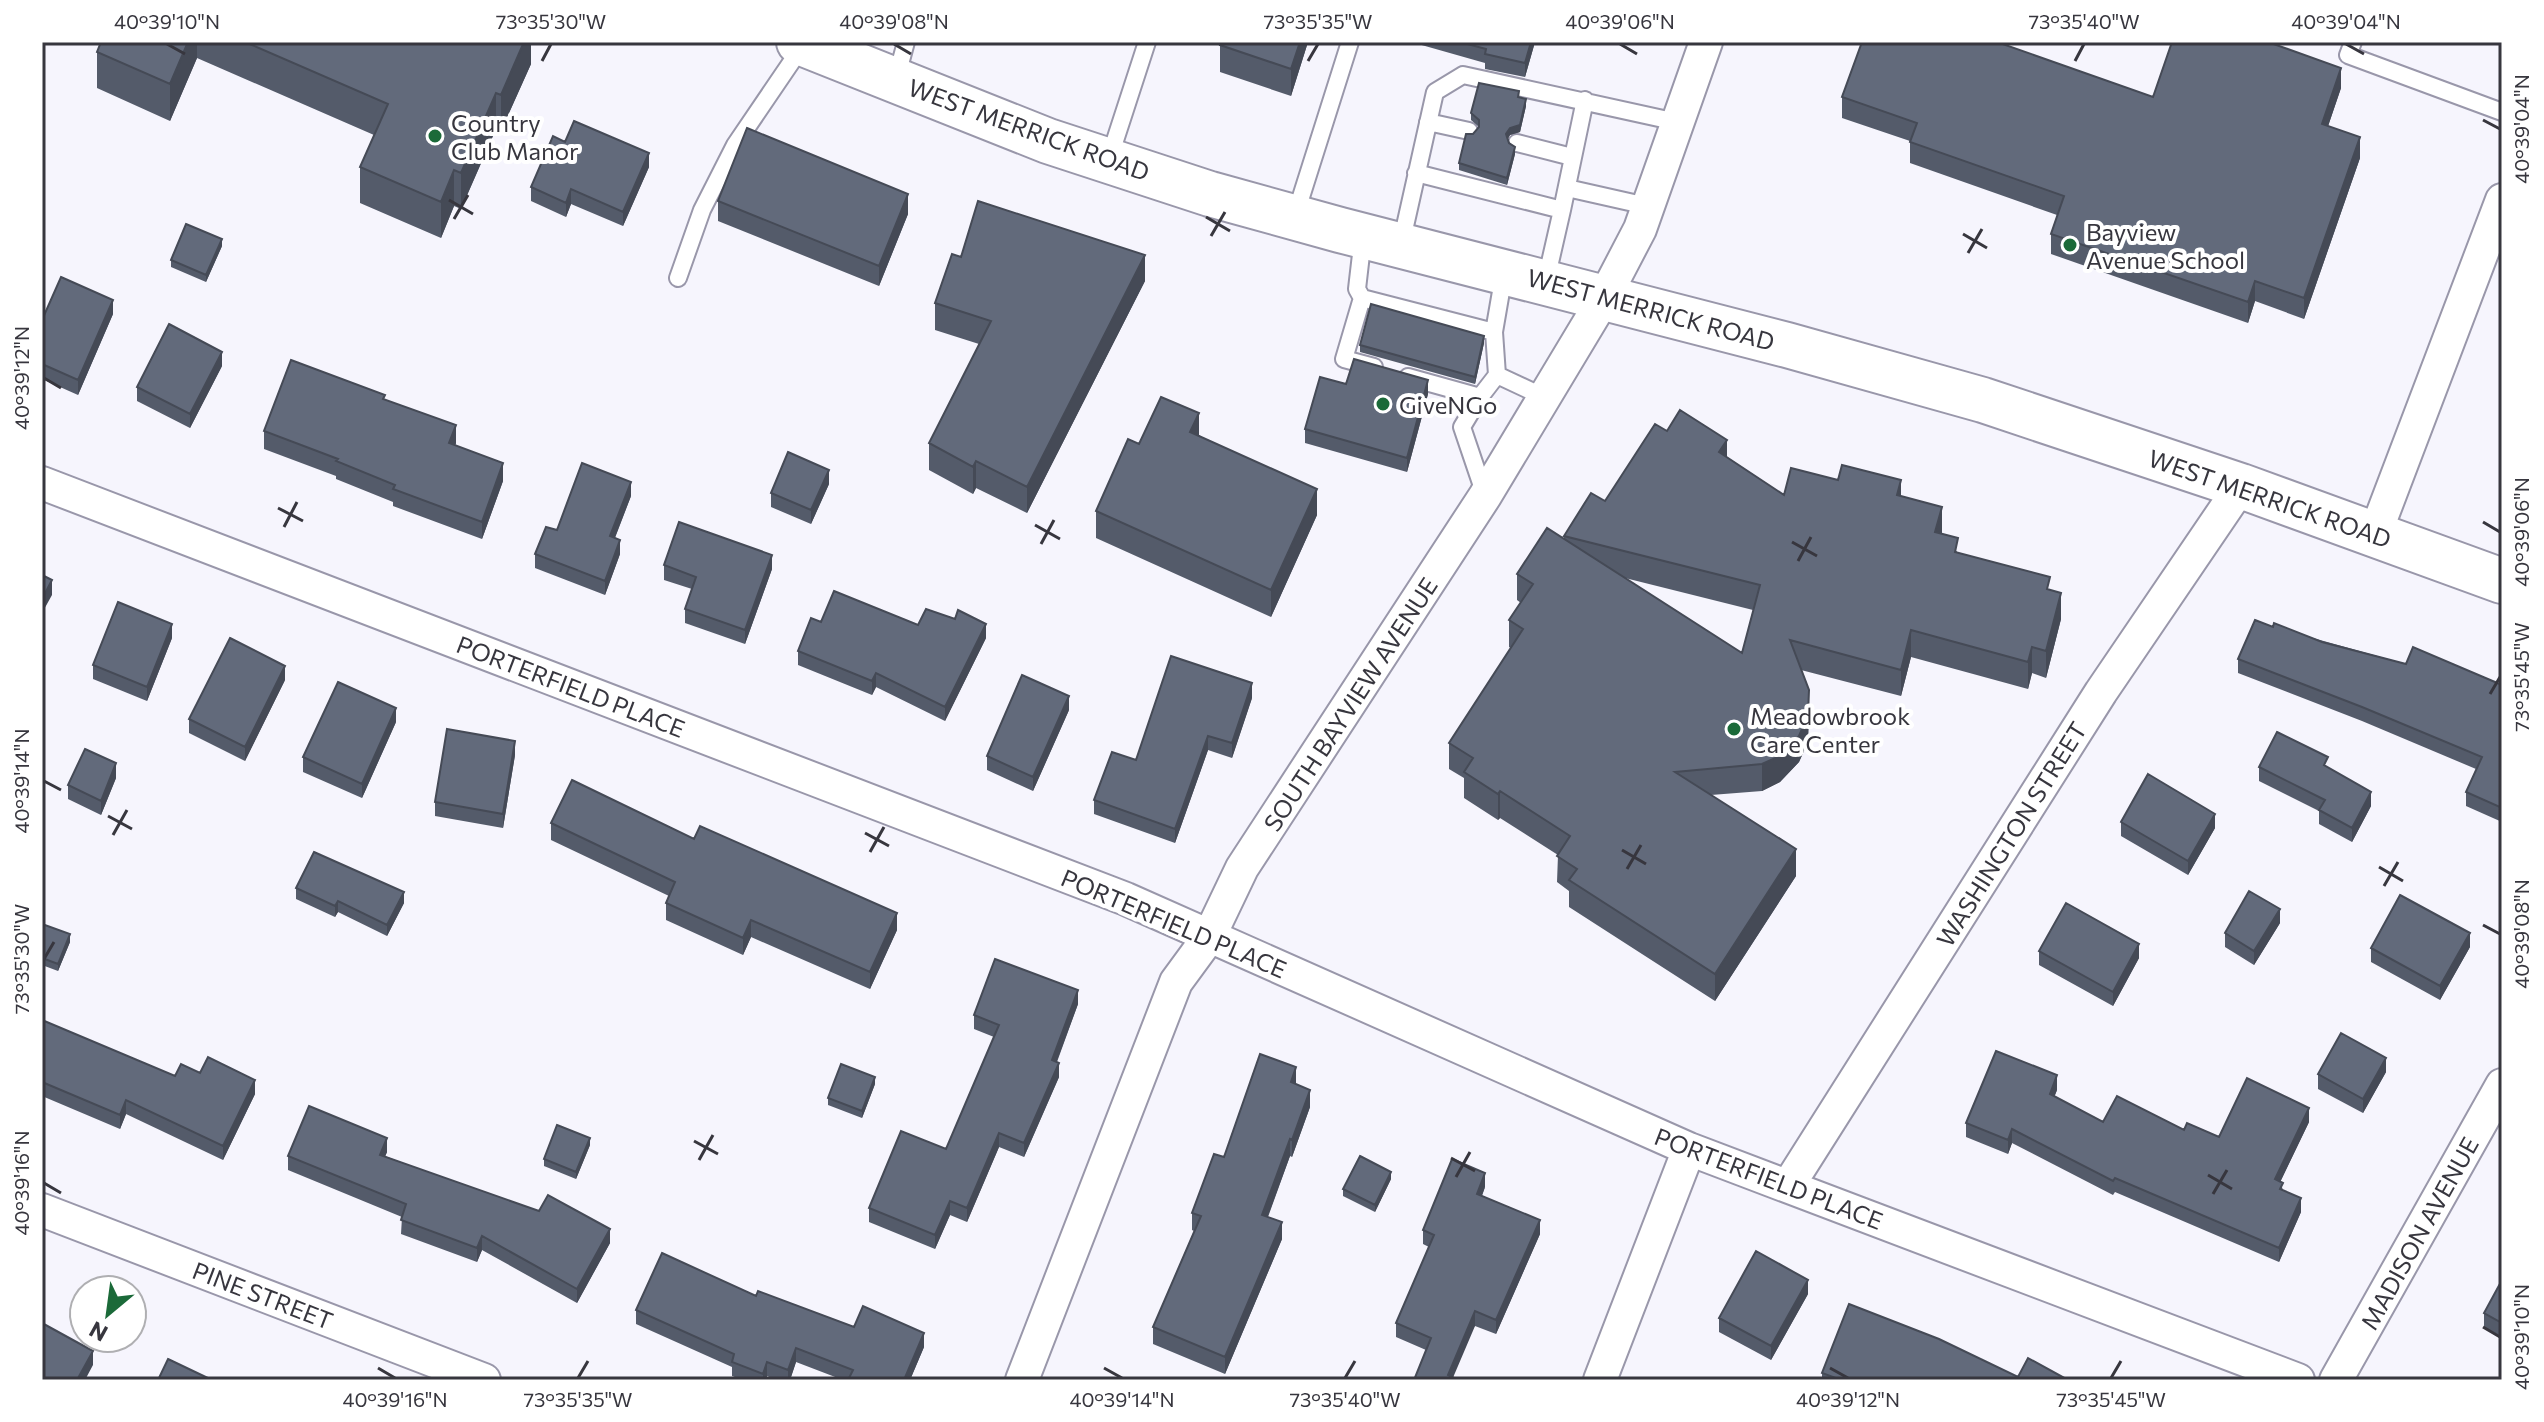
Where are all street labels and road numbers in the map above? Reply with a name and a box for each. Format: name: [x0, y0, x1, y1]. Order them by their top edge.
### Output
street label: WEST MERRICK ROAD: [904, 72, 1154, 186]
street label: WEST MERRICK ROAD: [1524, 262, 1778, 356]
street label: WEST MERRICK ROAD: [2145, 443, 2395, 553]
street label: SOUTH BAYVIEW AVENUE: [1257, 572, 1443, 836]
street label: PORTERFIELD PLACE: [453, 629, 689, 743]
street label: WASHINGTON STREET: [1930, 716, 2092, 952]
street label: PORTERFIELD PLACE: [1057, 862, 1291, 984]
street label: PORTERFIELD PLACE: [1651, 1121, 1887, 1235]
street label: MADISON AVENUE: [2354, 1132, 2484, 1334]
street label: PINE STREET: [189, 1255, 337, 1335]

